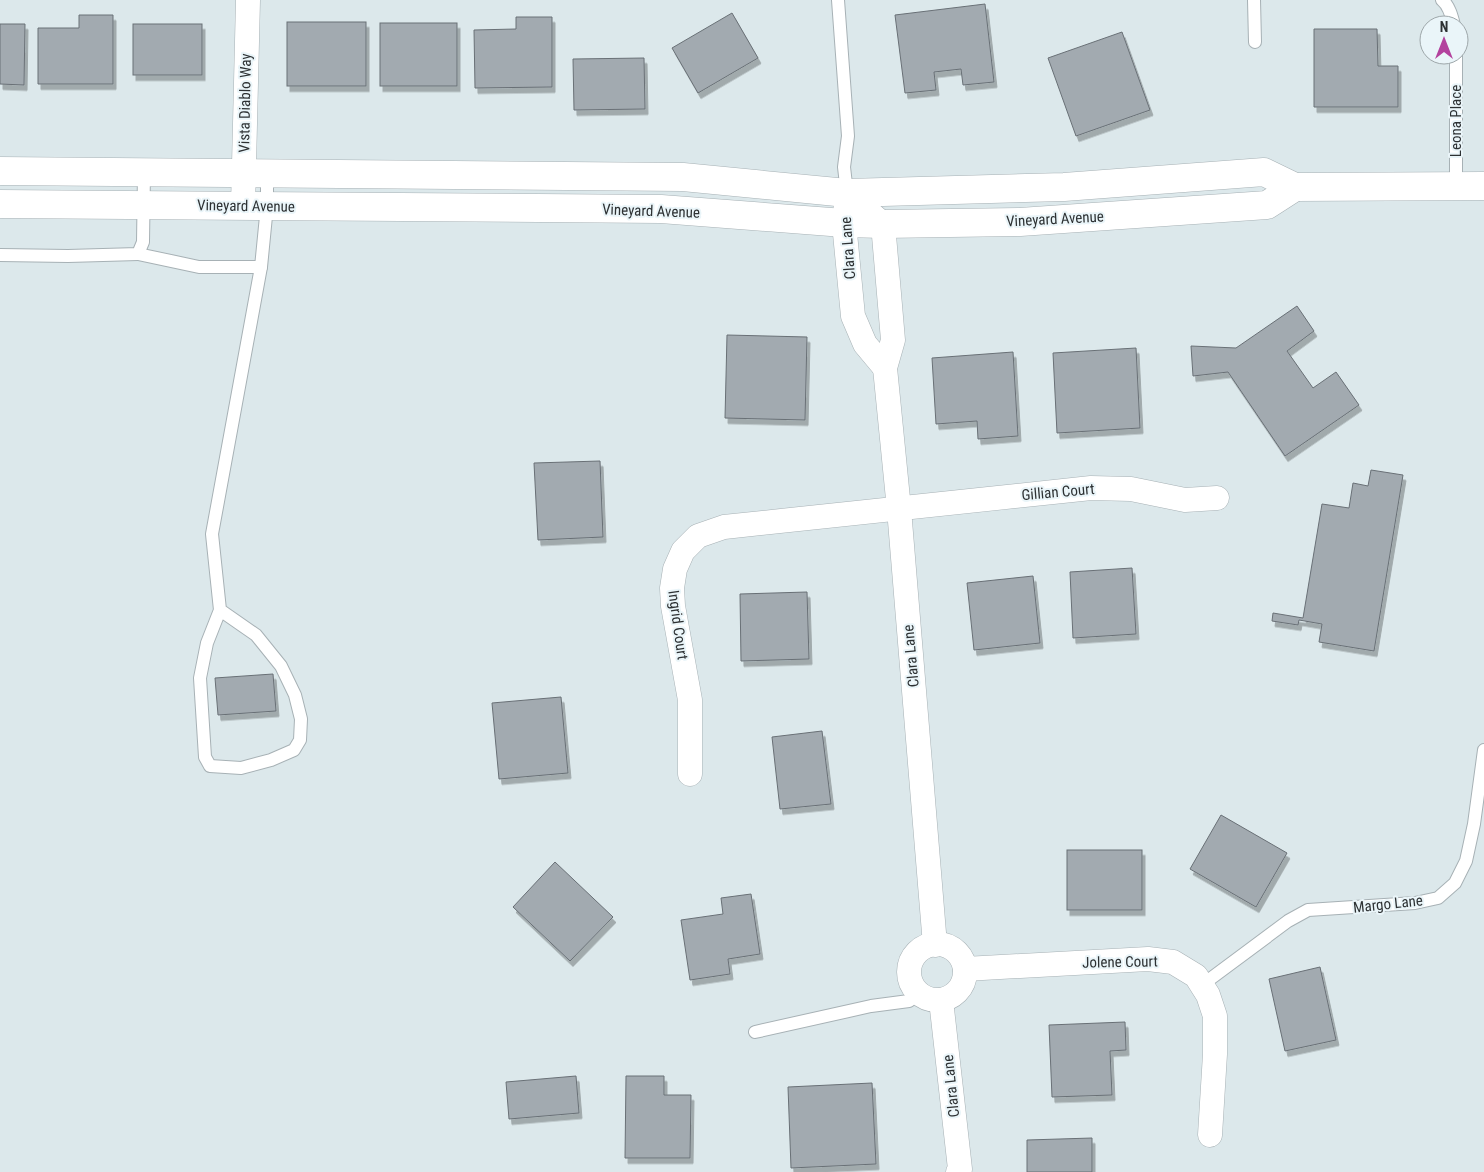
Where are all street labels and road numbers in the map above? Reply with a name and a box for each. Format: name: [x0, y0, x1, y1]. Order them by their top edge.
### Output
street label: Vista Diablo Way: [235, 53, 255, 153]
street label: Leona Place: [1447, 85, 1465, 157]
street label: Vineyard Avenue: [197, 196, 295, 216]
street label: Vineyard Avenue: [602, 200, 700, 222]
street label: Vineyard Avenue: [1006, 207, 1104, 231]
street label: Clara Lane: [837, 216, 859, 280]
street label: Gillian Court: [1021, 480, 1095, 504]
street label: Ingrid Court: [664, 589, 692, 661]
street label: Clara Lane: [899, 624, 923, 688]
street label: Margo Lane: [1352, 891, 1424, 917]
street label: Jolene Court: [1082, 952, 1158, 972]
street label: Clara Lane: [939, 1054, 963, 1118]

